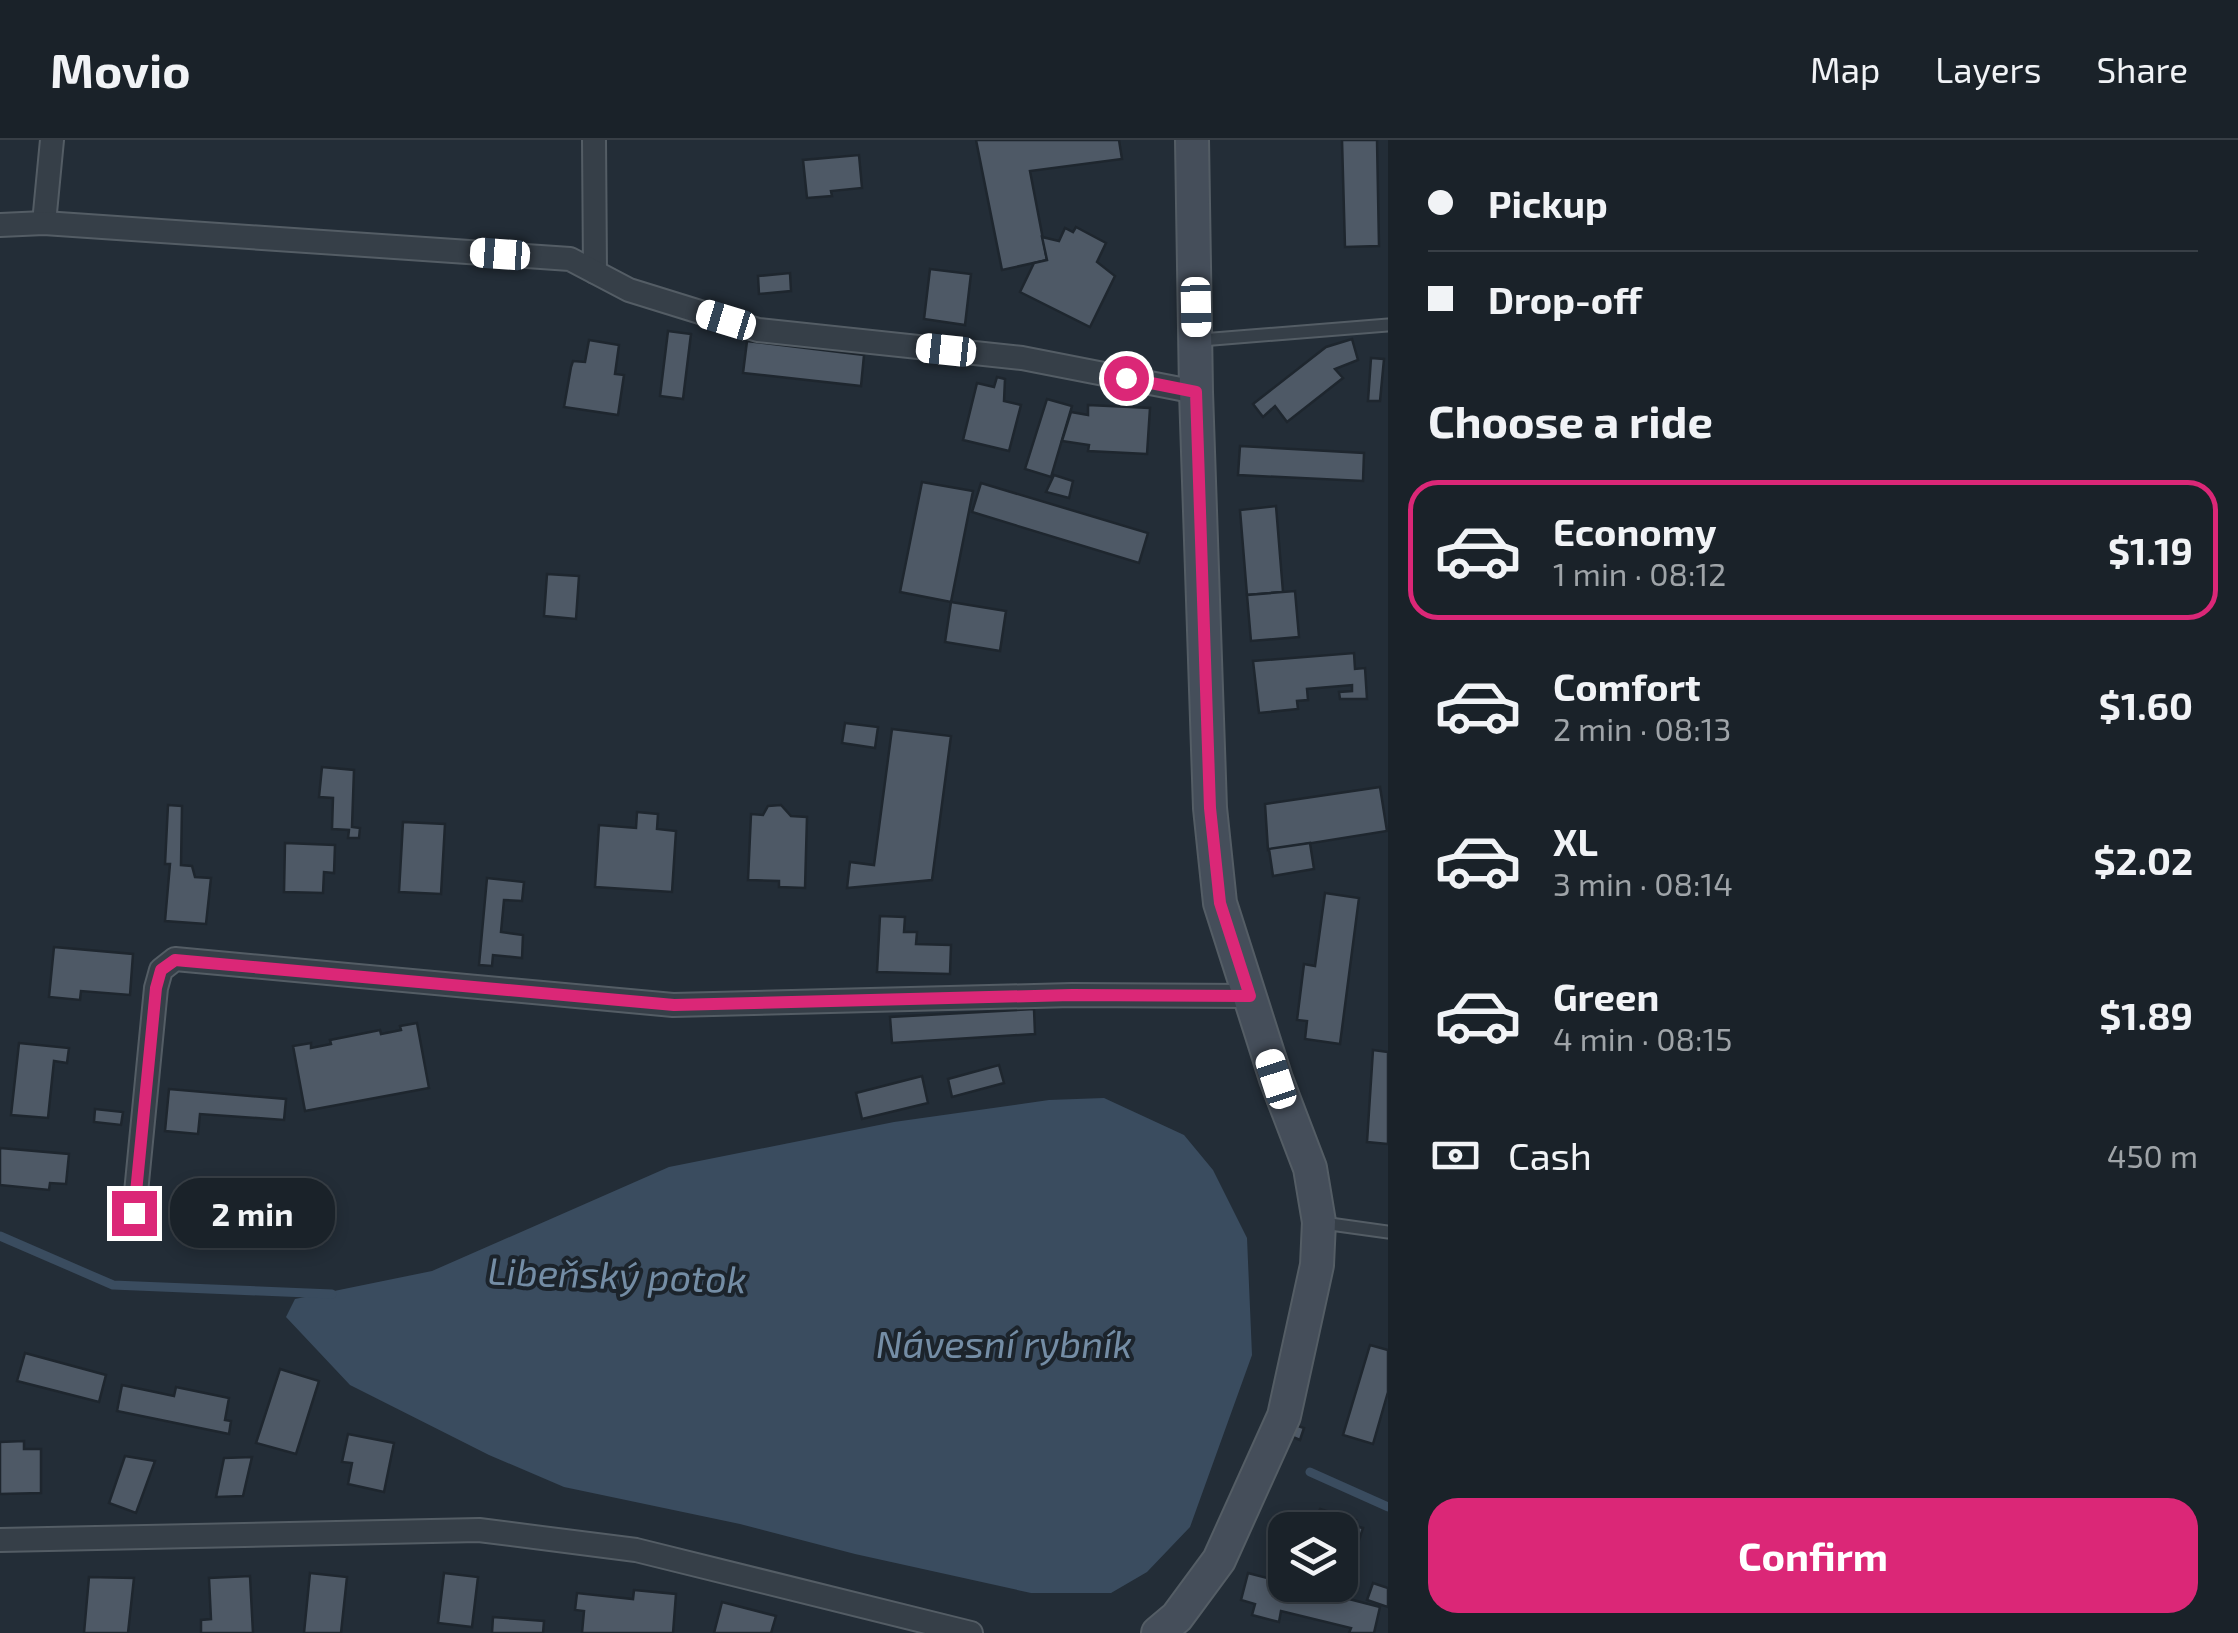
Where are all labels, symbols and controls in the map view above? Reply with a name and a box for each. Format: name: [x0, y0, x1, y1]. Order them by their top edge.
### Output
text: Movio: [50, 40, 191, 98]
text: Map: [1810, 48, 1880, 90]
text: Layers: [1935, 48, 2041, 90]
text: Share: [2096, 48, 2188, 90]
text: Pickup: [1488, 180, 1608, 226]
car: [469, 237, 531, 271]
text: Drop-off: [1488, 276, 1642, 322]
car: [1180, 277, 1212, 337]
car: [693, 297, 759, 343]
car: [915, 332, 977, 368]
route start: [1104, 356, 1149, 401]
text: Choose a ride: [1428, 393, 1713, 447]
icon: car: [1433, 505, 1523, 595]
text: Economy: [1553, 508, 1717, 554]
text: $1.19: [2108, 527, 2193, 573]
text: 1 min · 08:12: [1553, 554, 1726, 592]
icon: car: [1433, 660, 1523, 750]
text: Comfort: [1553, 663, 1701, 709]
text: $1.60: [2099, 682, 2193, 728]
text: 2 min · 08:13: [1553, 709, 1731, 747]
icon: car: [1433, 815, 1523, 905]
text: XL: [1553, 818, 1598, 864]
text: $2.02: [2094, 837, 2193, 883]
text: 3 min · 08:14: [1553, 864, 1733, 902]
icon: car: [1433, 970, 1523, 1060]
text: Green: [1553, 973, 1659, 1019]
text: $1.89: [2099, 992, 2193, 1038]
text: 4 min · 08:15: [1553, 1019, 1732, 1057]
car: [1252, 1046, 1300, 1112]
icon: cash: [1428, 1128, 1483, 1183]
text: Cash: [1508, 1132, 1592, 1178]
text: 450 m: [2107, 1136, 2198, 1174]
callout: 2 min: [169, 1178, 334, 1248]
route end: [112, 1191, 157, 1236]
text: 2 min: [212, 1194, 293, 1232]
water label: Libeňský potok: [487, 1246, 747, 1302]
water label: Návesní rybník: [876, 1320, 1132, 1366]
button: Confirm: [1428, 1498, 2198, 1613]
map controls: [1268, 1512, 1358, 1602]
button: layers: [1268, 1512, 1358, 1602]

